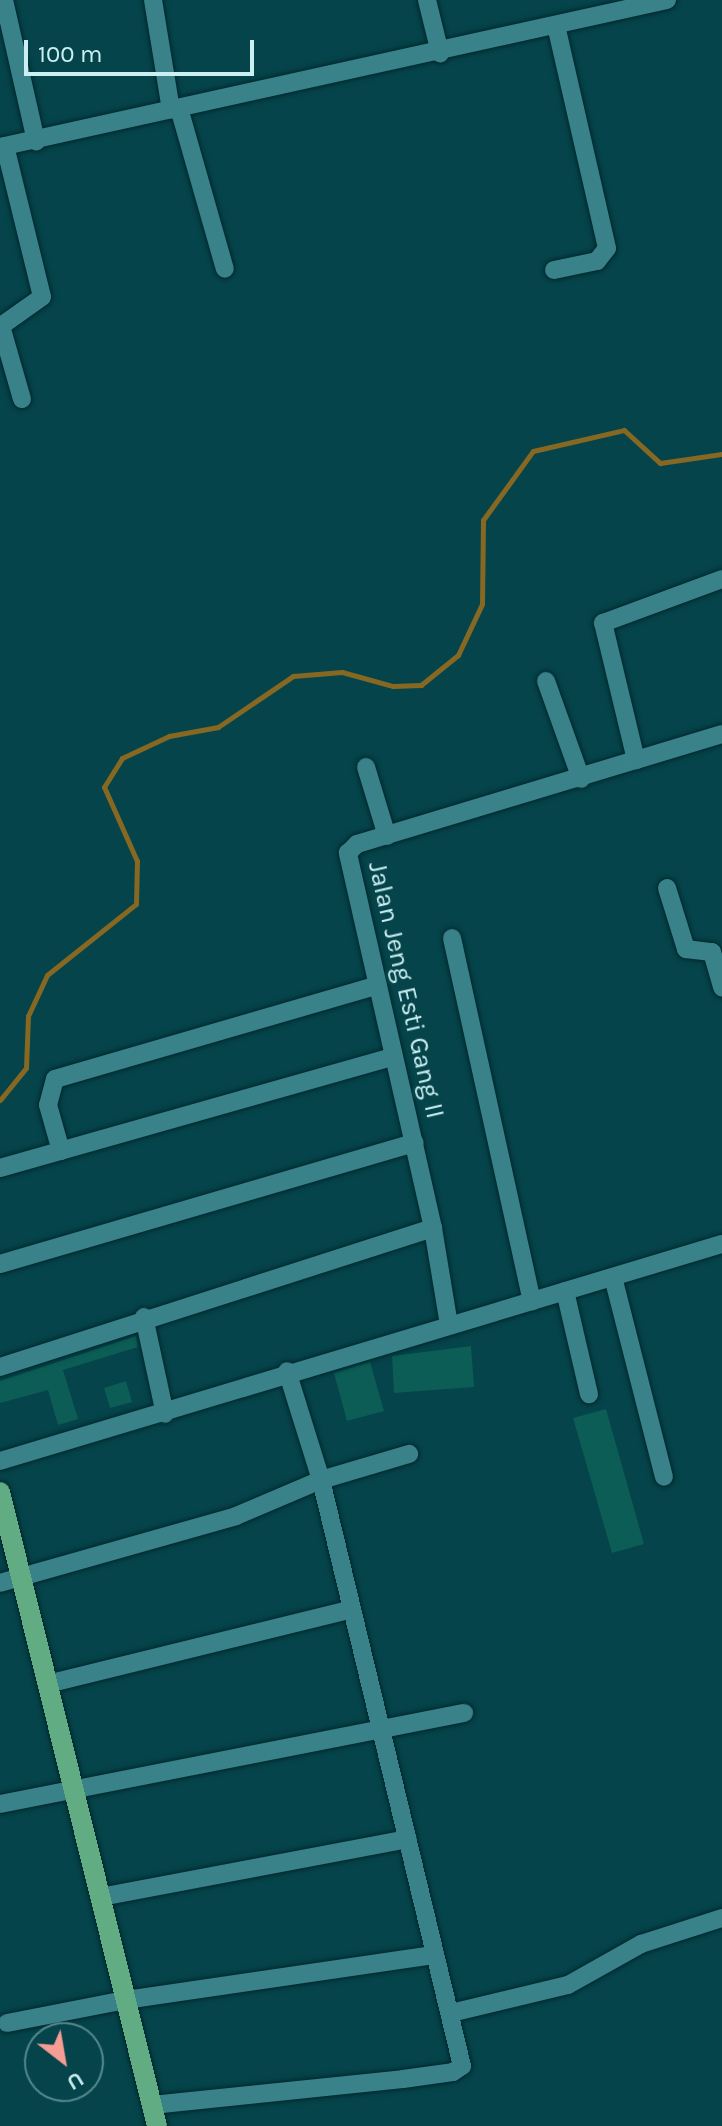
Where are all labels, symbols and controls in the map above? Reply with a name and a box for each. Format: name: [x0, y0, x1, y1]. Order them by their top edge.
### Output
scale bar: [28, 24, 258, 74]
text: 100 m: [38, 40, 103, 68]
street label: Jalan Jeng Esti Gang II: [361, 858, 451, 1122]
north arrow: [24, 2022, 104, 2102]
text: U: [62, 2066, 89, 2096]

